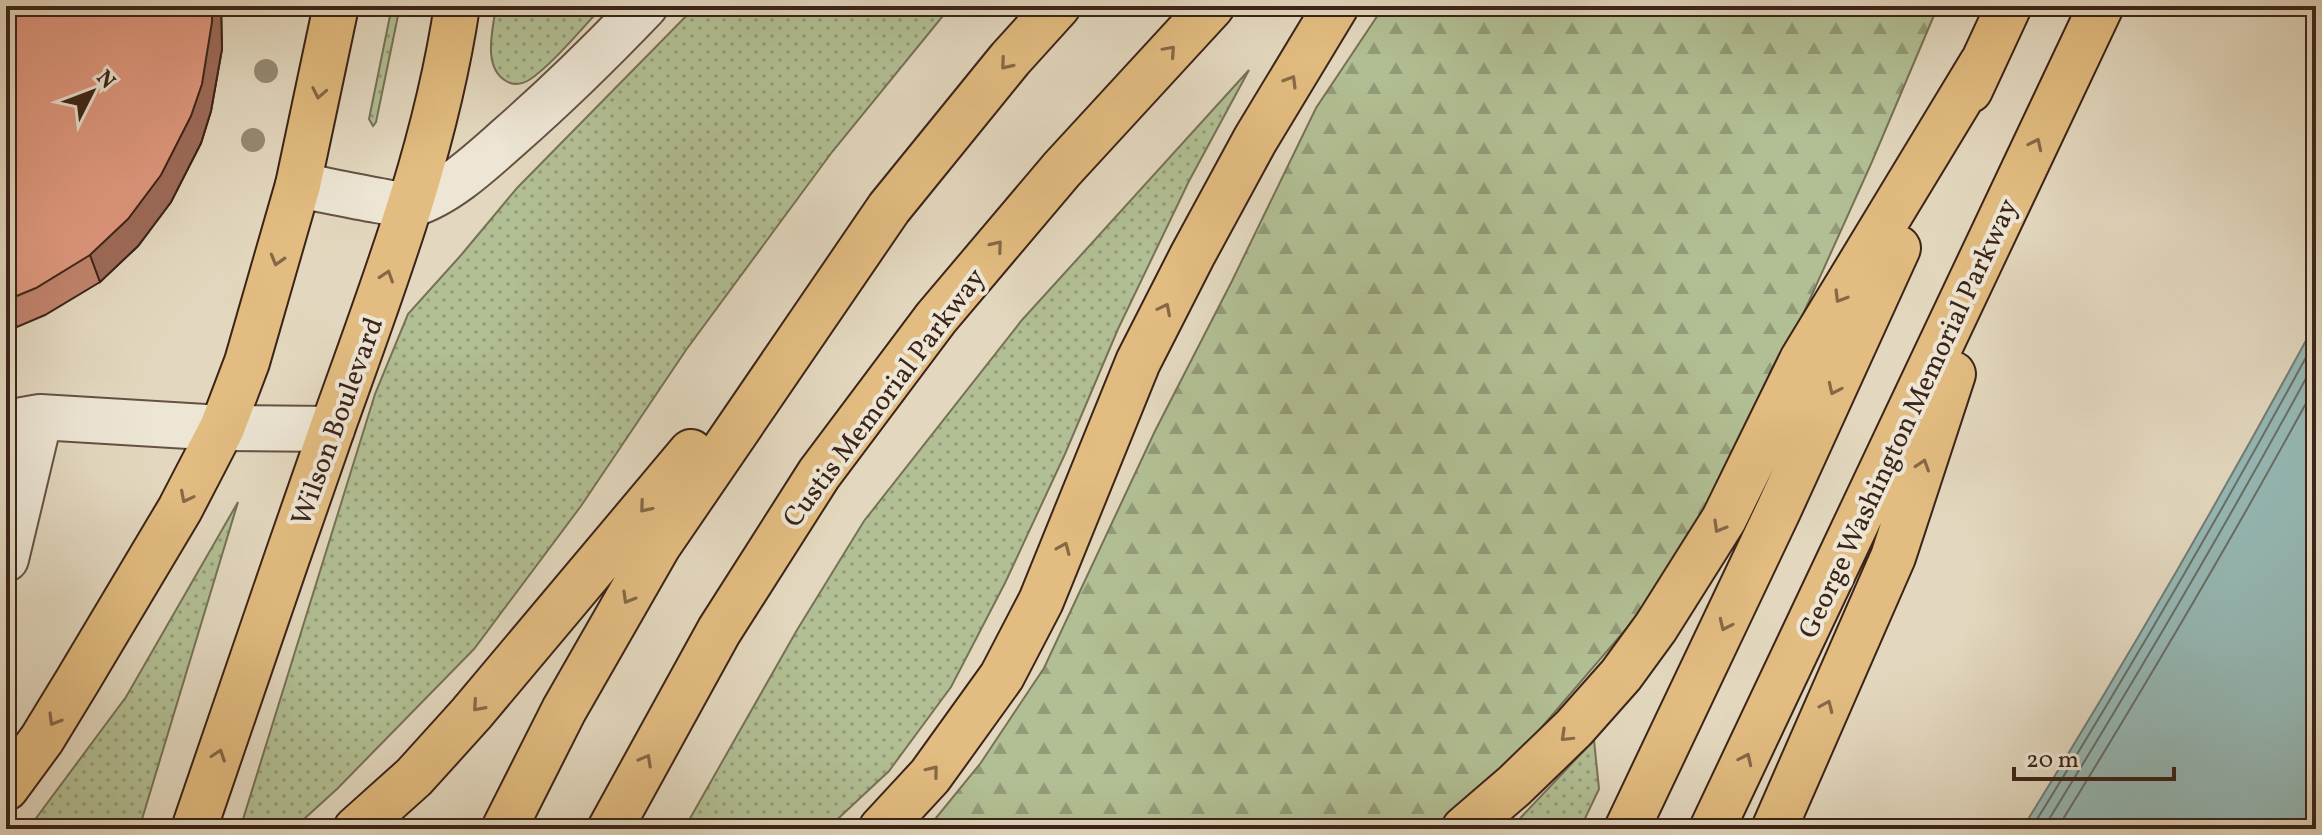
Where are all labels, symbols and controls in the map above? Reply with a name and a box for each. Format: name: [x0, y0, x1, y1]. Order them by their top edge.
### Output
one-way arrow: [1160, 46, 1175, 60]
north arrow: [52, 52, 132, 132]
one-way arrow: [1001, 55, 1016, 69]
text: N: [88, 64, 122, 97]
one-way arrow: [1281, 75, 1297, 90]
one-way arrow: [311, 86, 328, 99]
one-way arrow: [2026, 137, 2042, 152]
street label: George Washington Memorial Parkway: [1790, 193, 2029, 645]
one-way arrow: [987, 240, 1002, 255]
one-way arrow: [270, 253, 287, 267]
street label: Custis Memorial Parkway: [774, 261, 996, 536]
one-way arrow: [378, 270, 394, 284]
one-way arrow: [1835, 289, 1850, 303]
one-way arrow: [1155, 302, 1171, 317]
street label: Wilson Boulevard: [283, 312, 394, 531]
one-way arrow: [1828, 381, 1844, 395]
one-way arrow: [1914, 459, 1930, 473]
one-way arrow: [180, 488, 196, 503]
one-way arrow: [640, 498, 655, 512]
one-way arrow: [1713, 518, 1729, 533]
one-way arrow: [1055, 542, 1071, 556]
one-way arrow: [622, 589, 638, 604]
one-way arrow: [1719, 617, 1735, 631]
one-way arrow: [473, 696, 488, 711]
one-way arrow: [1818, 700, 1834, 714]
one-way arrow: [48, 711, 63, 726]
one-way arrow: [1561, 727, 1575, 741]
scale bar: [2014, 731, 2174, 781]
text: 20 m: [2026, 744, 2079, 778]
one-way arrow: [209, 749, 226, 763]
one-way arrow: [1736, 752, 1752, 767]
one-way arrow: [637, 754, 652, 768]
one-way arrow: [924, 765, 938, 780]

